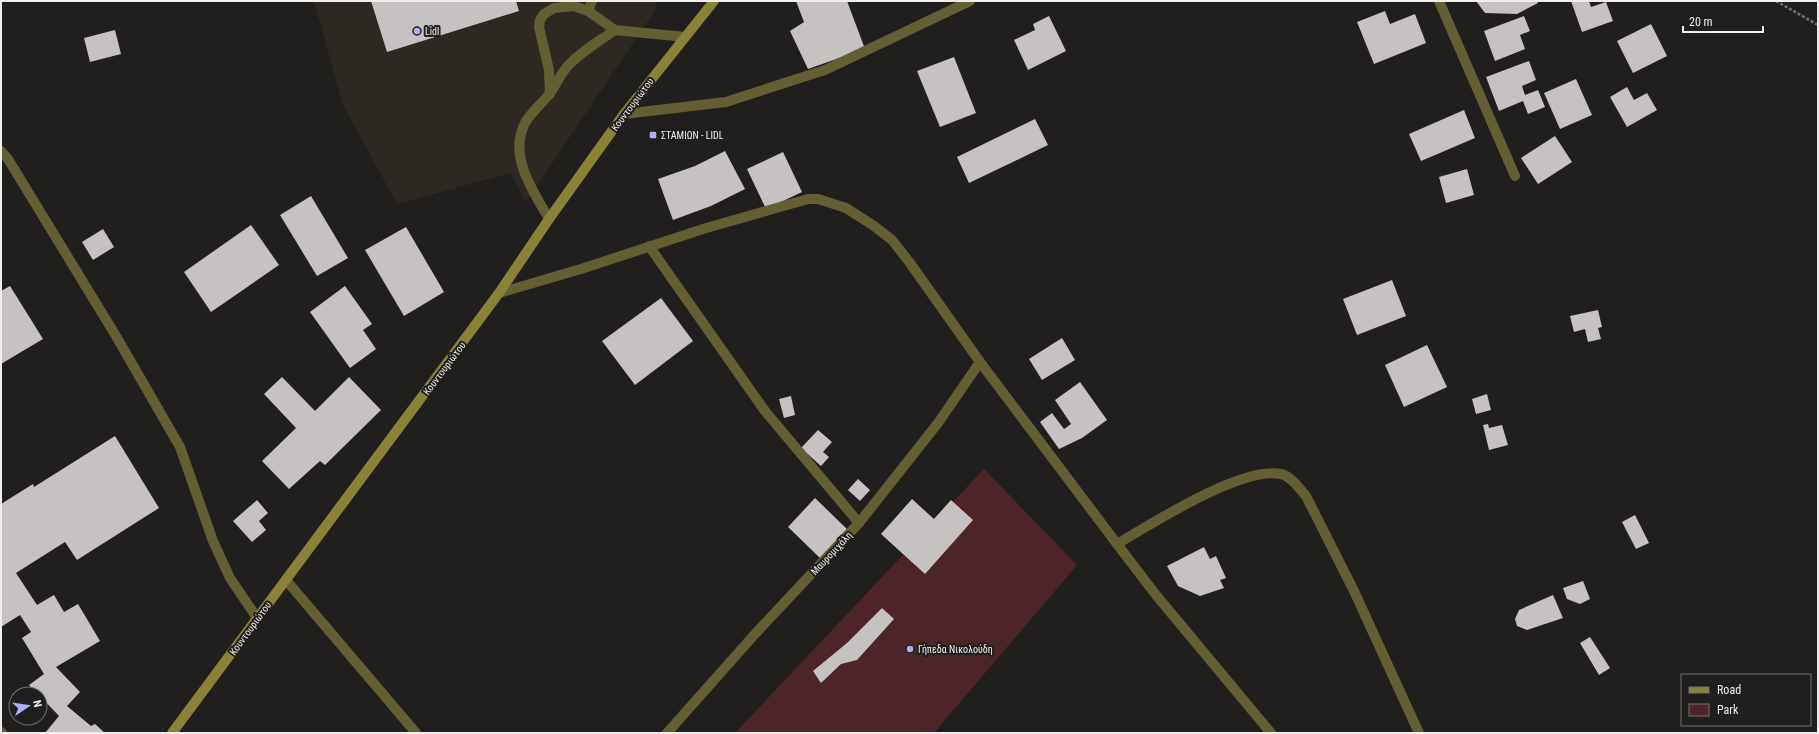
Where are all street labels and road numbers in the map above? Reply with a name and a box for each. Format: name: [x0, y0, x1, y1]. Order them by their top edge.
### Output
street label: Κουντουριώτου: [609, 76, 656, 133]
street label: Κουντουριώτου: [421, 340, 468, 397]
street label: Μαυρομιχάλη: [809, 529, 854, 577]
street label: Κουντουριώτου: [227, 599, 274, 657]

